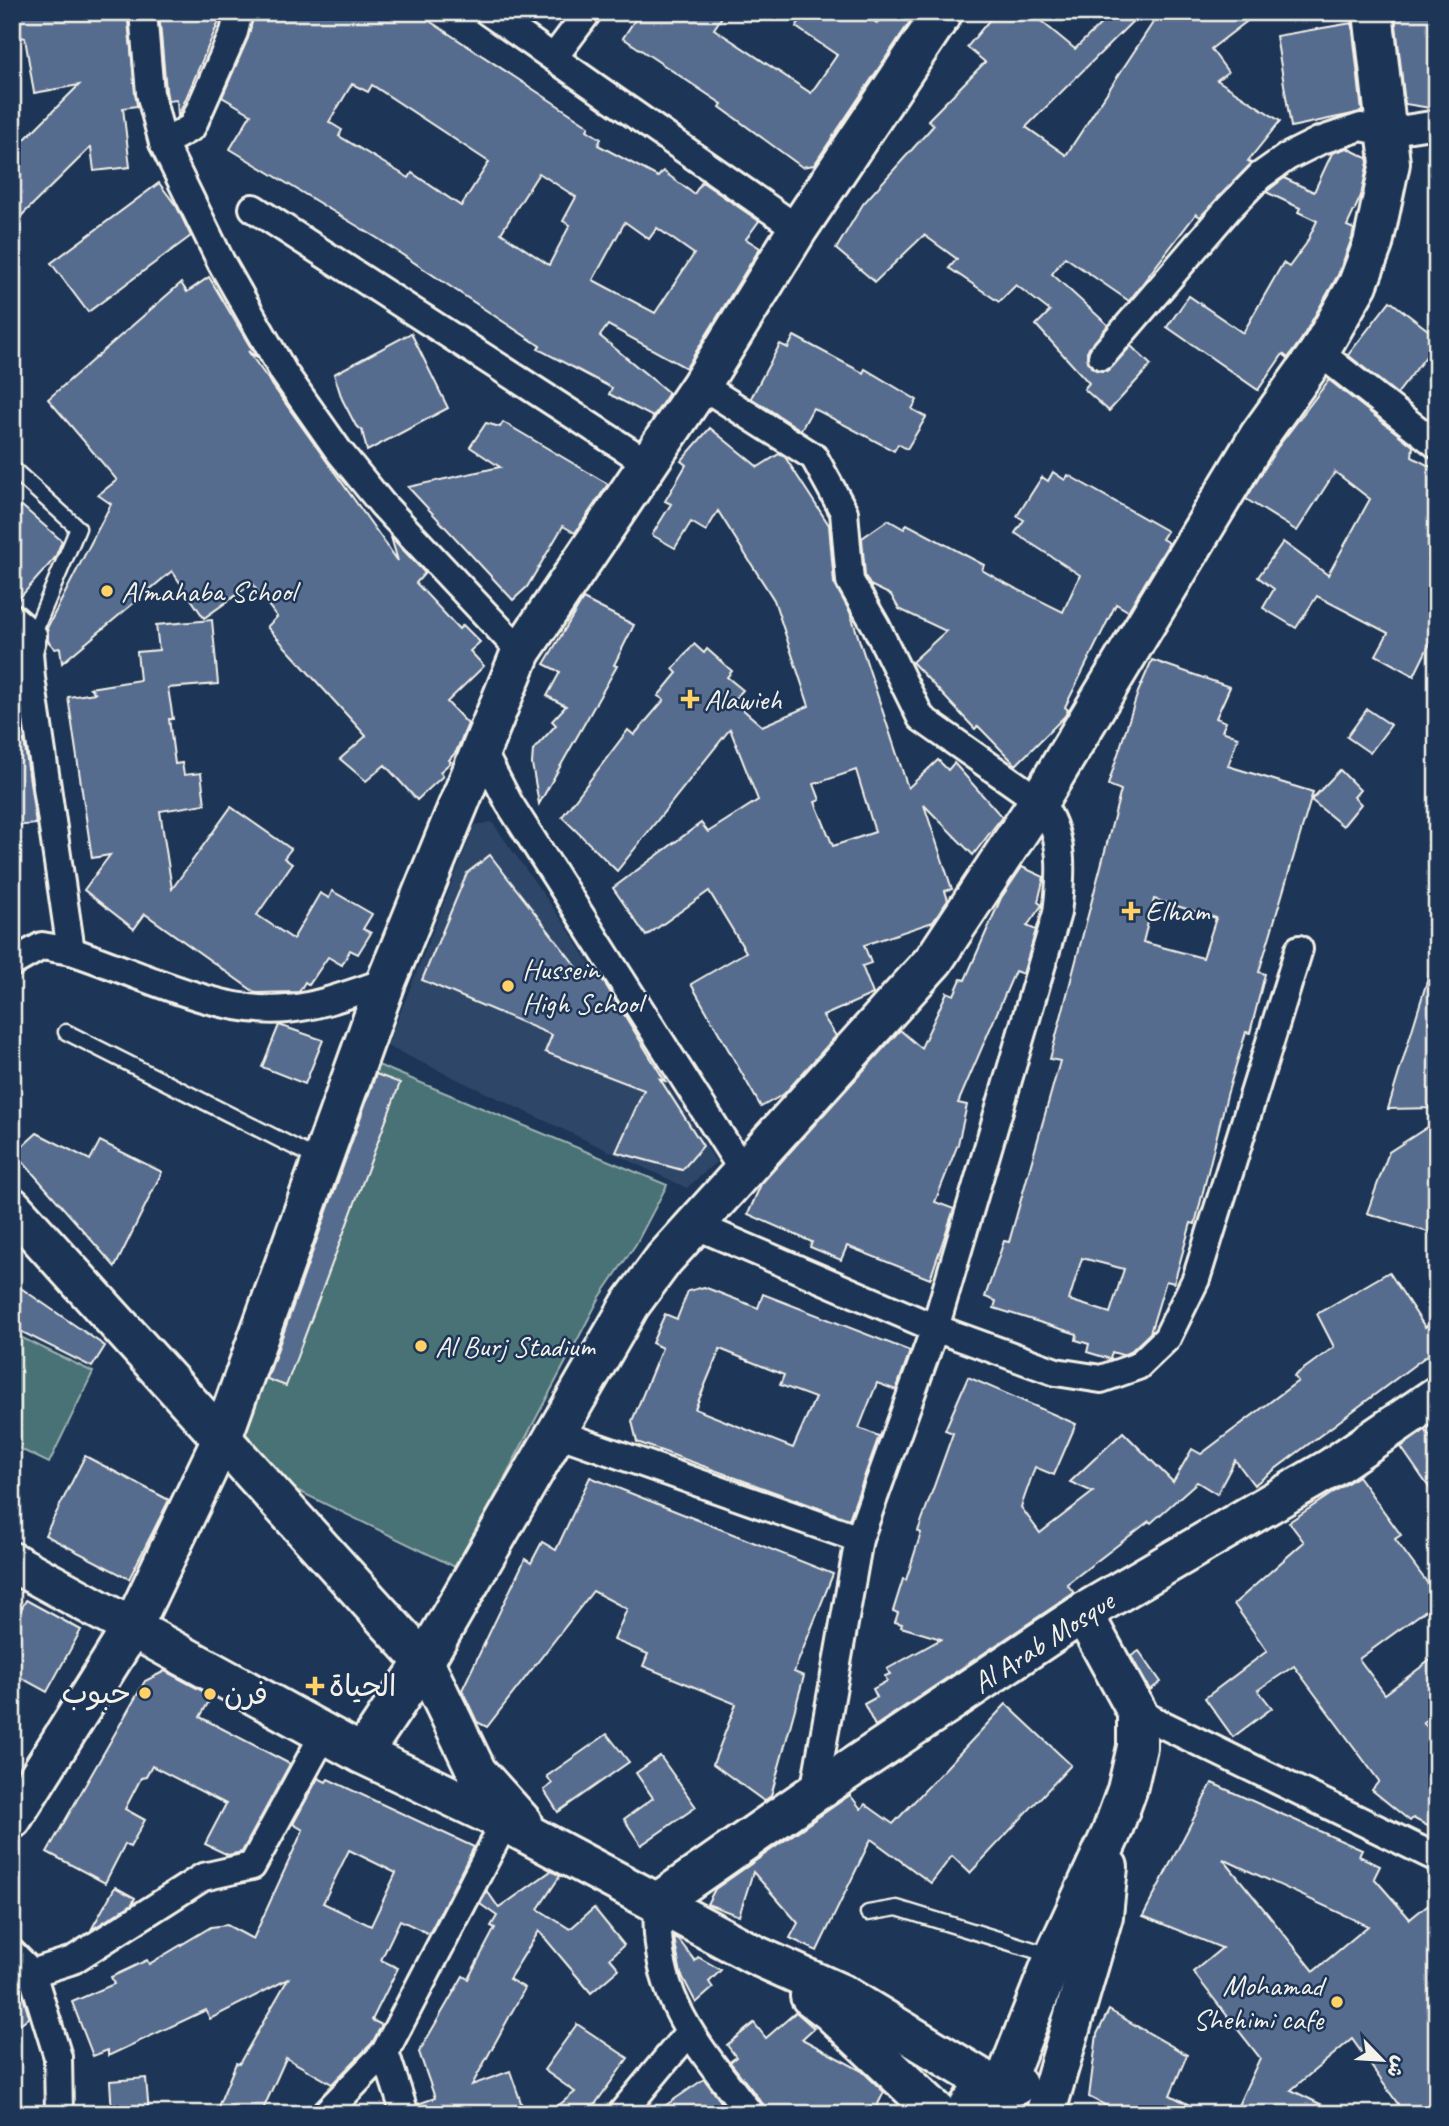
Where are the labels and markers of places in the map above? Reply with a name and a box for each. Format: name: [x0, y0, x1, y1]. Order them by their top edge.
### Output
place label: Almahaba School: [121, 572, 301, 610]
marker: Almahaba School: [99, 583, 115, 599]
place label: Alawieh: [704, 680, 782, 718]
marker: Alawieh: [682, 691, 698, 707]
place label: Elham: [1145, 892, 1211, 930]
marker: Elham: [1123, 903, 1139, 919]
place label: Hussein High School: [522, 950, 647, 1022]
marker: Hussein High School: [500, 978, 516, 994]
place label: Al Burj Stadium: [435, 1327, 596, 1365]
marker: Al Burj Stadium: [413, 1338, 429, 1354]
place label: الحياة: [329, 1667, 396, 1705]
place label: حبوب: [61, 1674, 131, 1712]
place label: فرن: [224, 1675, 268, 1713]
marker: الحياة: [307, 1678, 323, 1694]
marker: حبوب: [137, 1685, 153, 1701]
marker: فرن: [202, 1686, 218, 1702]
place label: Mohamad Shehimi cafe: [1193, 1966, 1327, 2038]
marker: Mohamad Shehimi cafe: [1329, 1994, 1345, 2010]

